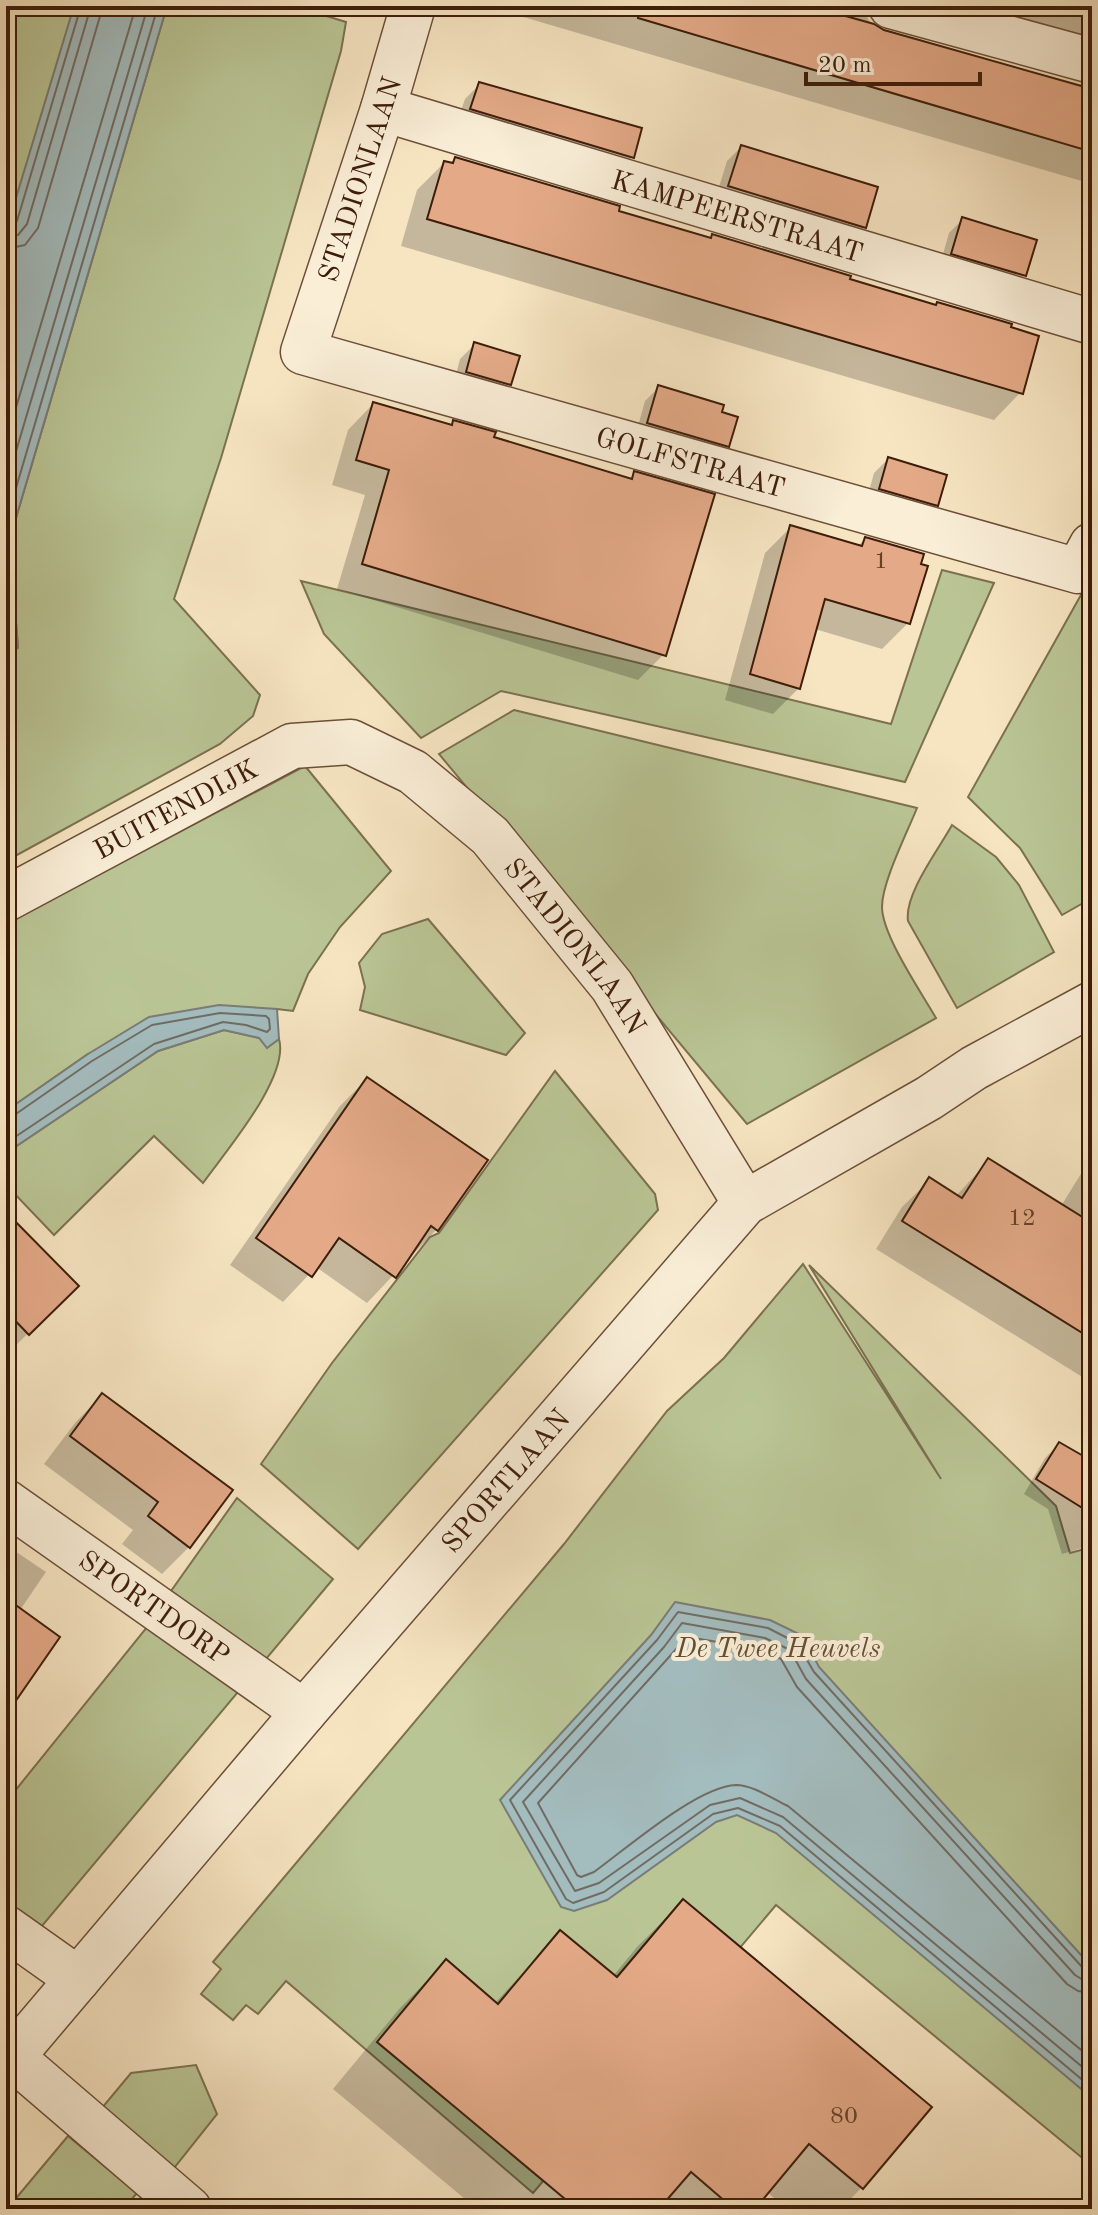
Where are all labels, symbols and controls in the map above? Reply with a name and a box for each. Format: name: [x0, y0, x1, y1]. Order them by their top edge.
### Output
scale bar: [806, 36, 980, 86]
text: 20 m: [818, 54, 872, 78]
street label: STADIONLAAN: [316, 74, 408, 286]
street label: KAMPEERSTRAAT: [607, 167, 866, 269]
street label: GOLFSTRAAT: [592, 424, 788, 504]
house number: 1: [874, 550, 888, 574]
street label: BUITENDIJK: [90, 756, 263, 866]
street label: STADIONLAAN: [497, 854, 649, 1040]
house number: 12: [1008, 1207, 1036, 1231]
street label: SPORTLAAN: [438, 1405, 576, 1559]
street label: SPORTDORP: [73, 1547, 233, 1672]
park label: De Twee Heuvels: [675, 1636, 881, 1664]
house number: 80: [830, 2105, 858, 2129]

